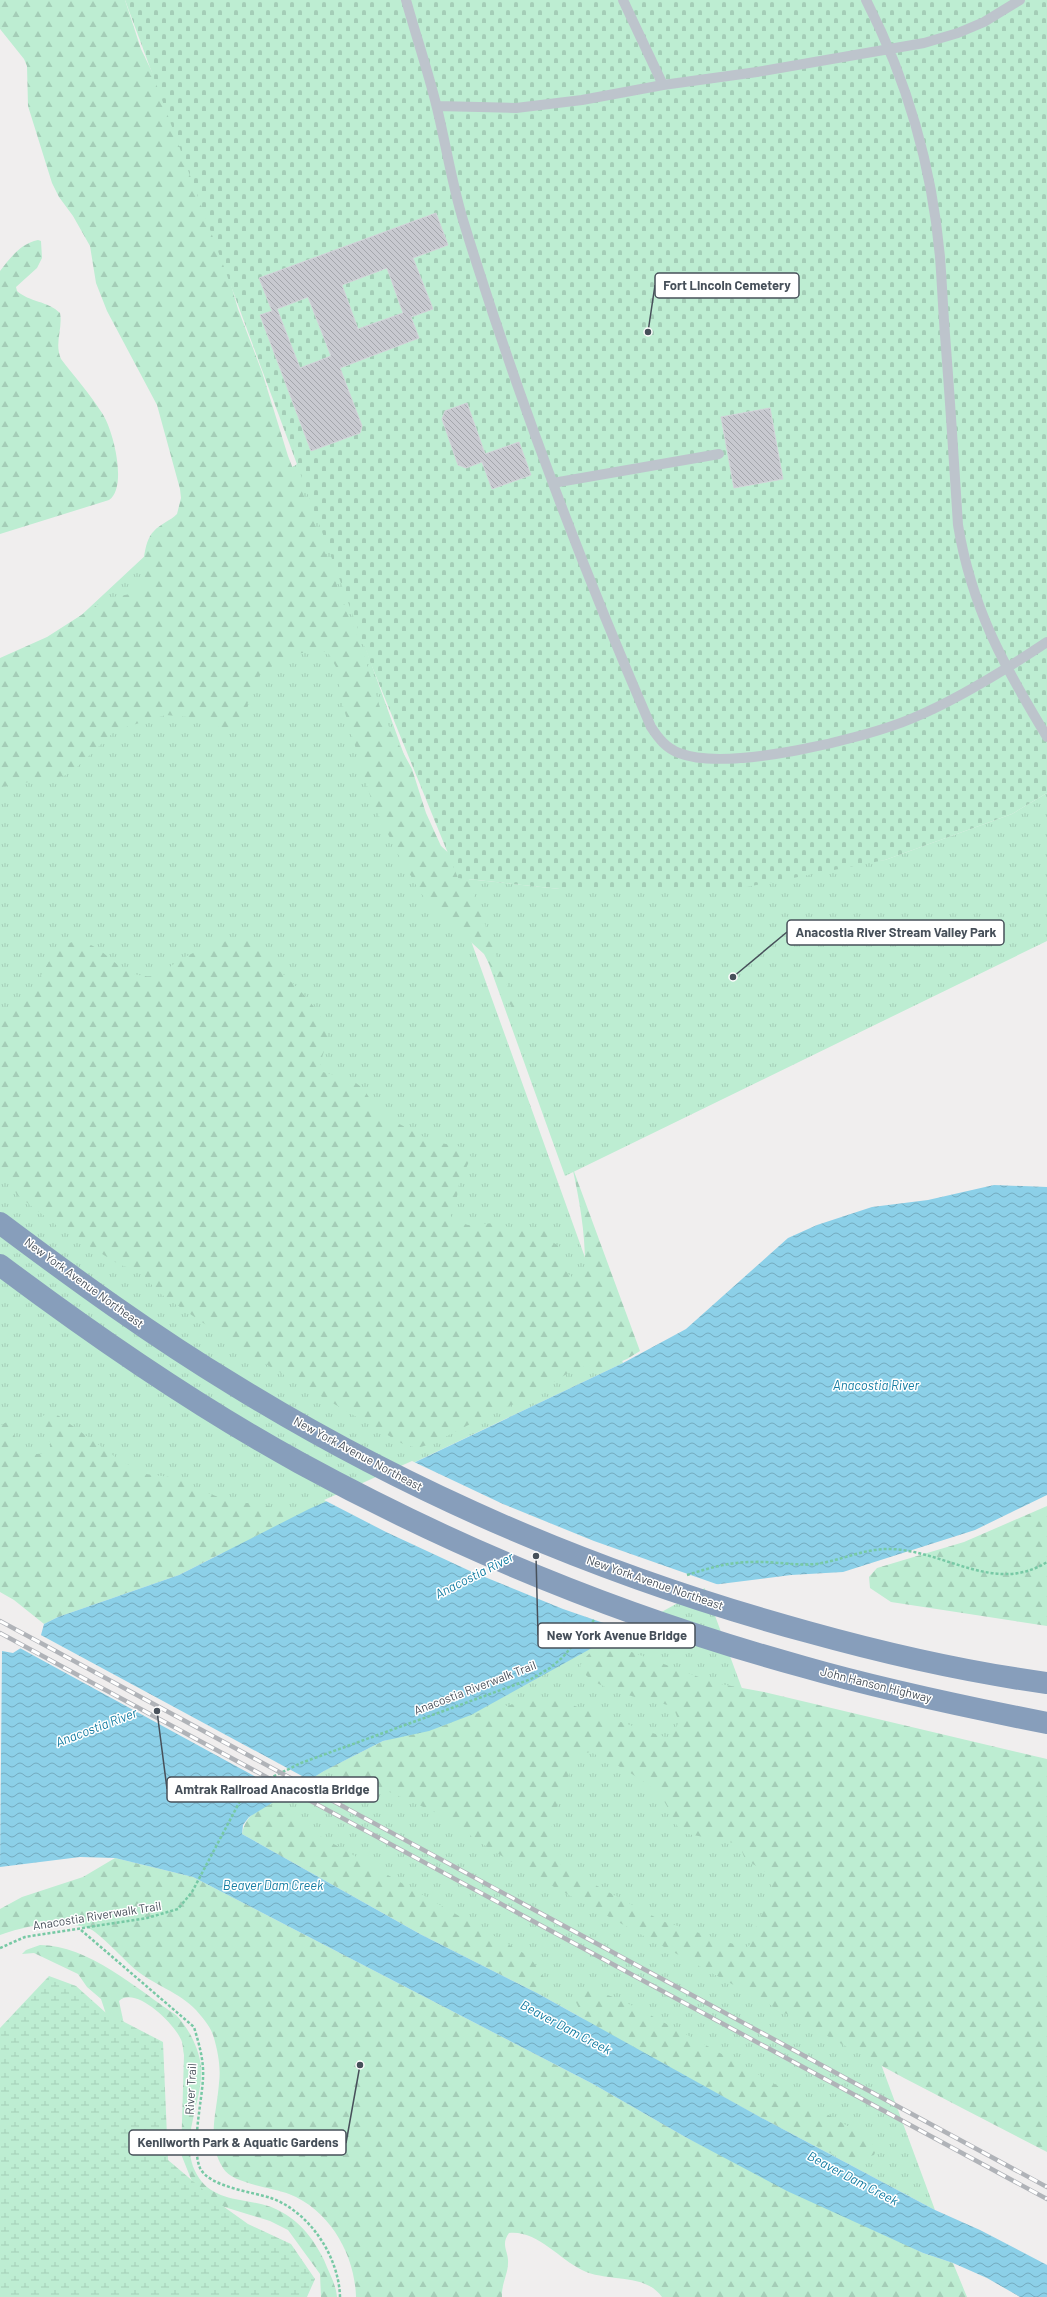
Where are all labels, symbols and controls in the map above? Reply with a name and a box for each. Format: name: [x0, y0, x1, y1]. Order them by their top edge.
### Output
callout: Fort Lincoln Cemetery: [655, 273, 799, 298]
text: Fort Lincoln Cemetery: [663, 277, 791, 293]
callout: Anacostia River Stream Valley Park: [787, 920, 1004, 945]
text: Anacostia River Stream Valley Park: [795, 924, 997, 940]
street label: New York Avenue Northeast: [22, 1234, 147, 1330]
water label: Anacostia River: [833, 1377, 919, 1393]
street label: New York Avenue Northeast: [292, 1413, 425, 1493]
water label: Anacostia River: [432, 1548, 516, 1602]
street label: New York Avenue Northeast: [585, 1552, 726, 1612]
callout: New York Avenue Bridge: [538, 1623, 695, 1648]
text: New York Avenue Bridge: [547, 1627, 687, 1643]
street label: Anacostia Riverwalk Trail: [412, 1657, 538, 1717]
street label: John Hanson Highway: [819, 1663, 934, 1705]
water label: Anacostia River: [53, 1704, 139, 1750]
callout: Amtrak Railroad Anacostia Bridge: [167, 1777, 378, 1802]
text: Amtrak Railroad Anacostia Bridge: [174, 1781, 370, 1797]
water label: Beaver Dam Creek: [223, 1877, 324, 1893]
street label: Anacostia Riverwalk Trail: [32, 1898, 162, 1932]
water label: Beaver Dam Creek: [518, 1996, 615, 2058]
street label: River Trail: [182, 2063, 198, 2115]
callout: Kenilworth Park & Aquatic Gardens: [129, 2130, 346, 2155]
text: Kenilworth Park & Aquatic Gardens: [137, 2134, 339, 2150]
water label: Beaver Dam Creek: [805, 2147, 902, 2209]

